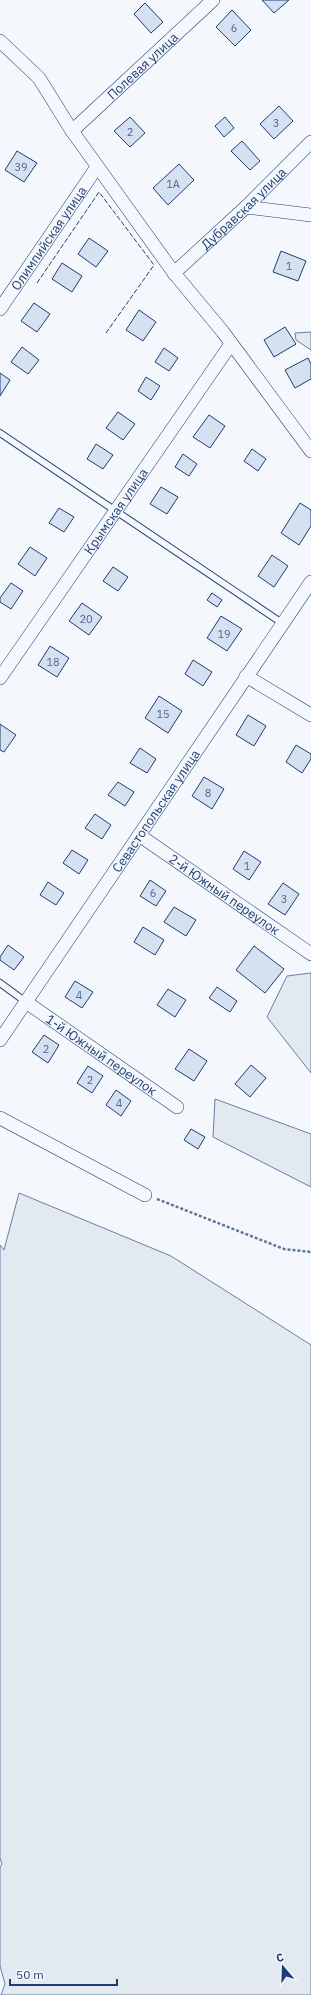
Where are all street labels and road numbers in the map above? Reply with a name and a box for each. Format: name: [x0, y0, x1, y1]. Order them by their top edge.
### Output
street label: Полевая улица: [104, 29, 182, 103]
street label: Дубравская улица: [197, 164, 290, 253]
street label: Олимпийская улица: [7, 183, 91, 294]
street label: Крымская улица: [80, 465, 152, 558]
street label: Севастопольская улица: [108, 746, 204, 876]
street label: 2-й Южный переулок: [165, 850, 283, 939]
street label: 1-й Южный переулок: [43, 1011, 160, 1099]

